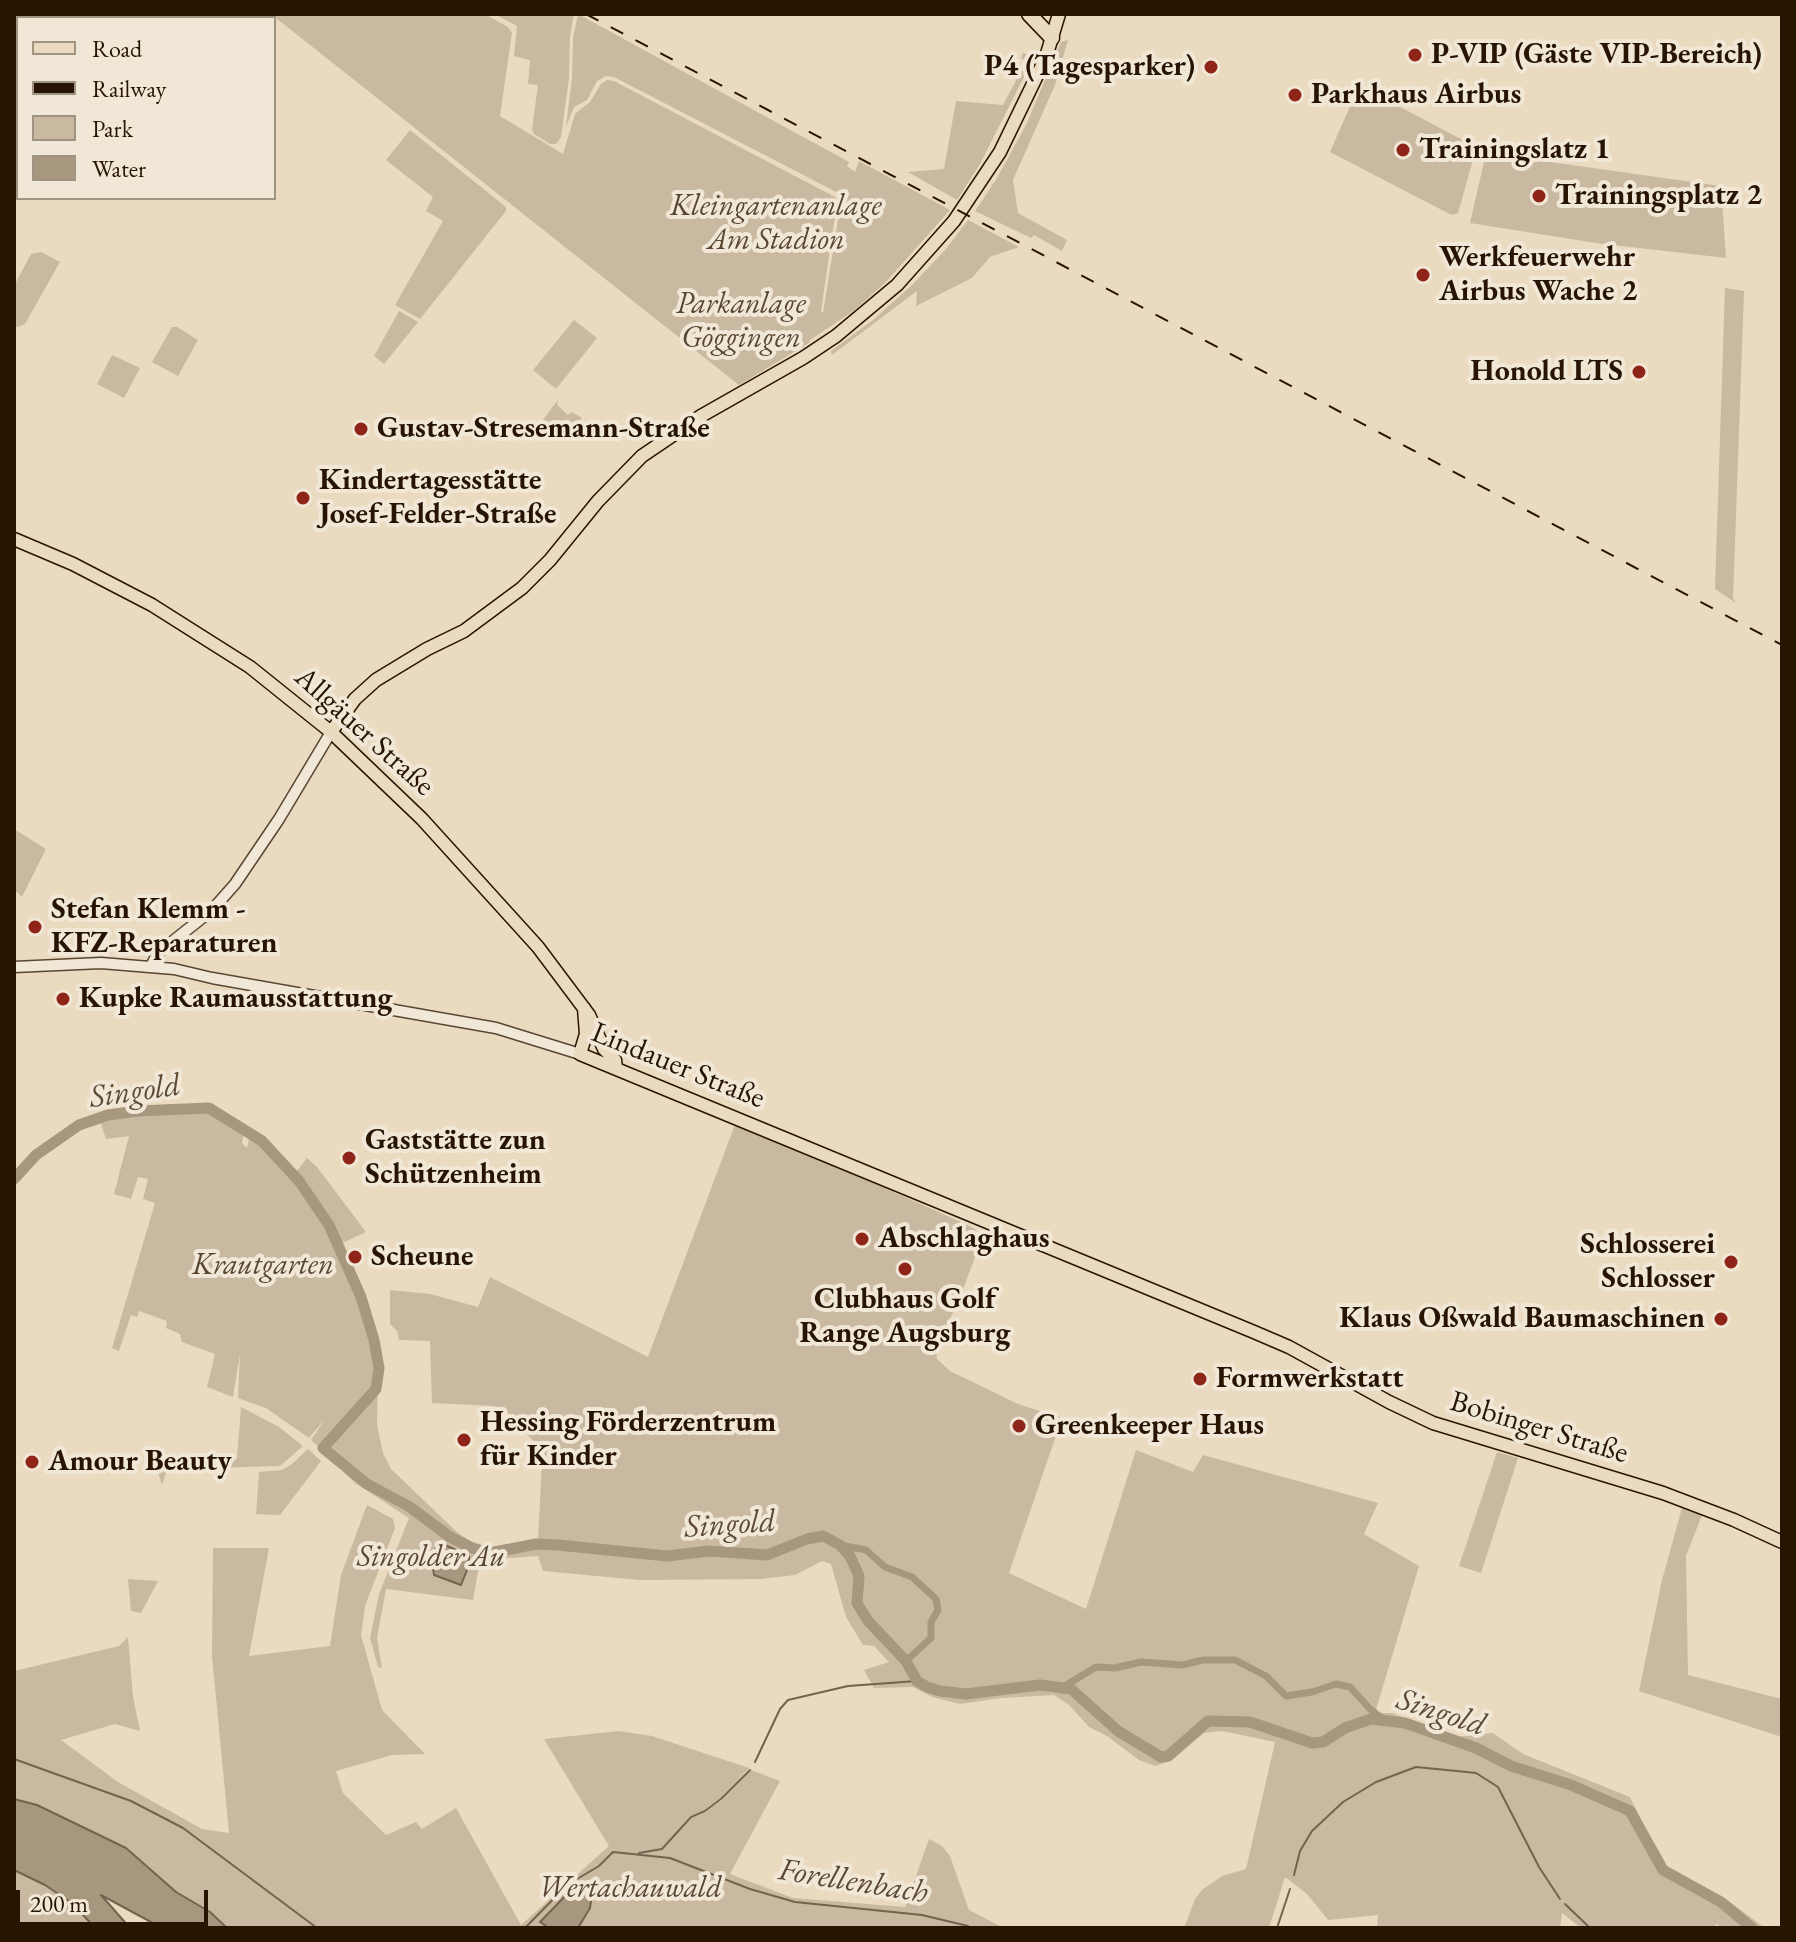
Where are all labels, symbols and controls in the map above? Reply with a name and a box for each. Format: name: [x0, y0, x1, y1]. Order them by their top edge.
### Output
legend: [16, 16, 276, 200]
text: Road: [92, 33, 142, 64]
place label: P-VIP (Gäste VIP-Bereich): [1431, 37, 1762, 73]
marker: P-VIP (Gäste VIP-Bereich): [1406, 46, 1424, 64]
place label: P4 (Tagesparker): [984, 49, 1195, 85]
marker: P4 (Tagesparker): [1202, 58, 1220, 76]
text: Railway: [92, 73, 166, 104]
place label: Parkhaus Airbus: [1311, 77, 1521, 113]
marker: Parkhaus Airbus: [1286, 86, 1304, 104]
text: Park: [92, 113, 133, 144]
place label: Trainingslatz 1: [1419, 132, 1610, 168]
marker: Trainingslatz 1: [1394, 141, 1412, 159]
text: Water: [92, 153, 146, 184]
place label: Trainingsplatz 2: [1555, 178, 1762, 214]
marker: Trainingsplatz 2: [1530, 187, 1548, 205]
park label: Kleingartenanlage Am Stadion: [670, 189, 882, 260]
place label: Werkfeuerwehr Airbus Wache 2: [1439, 240, 1637, 310]
marker: Werkfeuerwehr Airbus Wache 2: [1414, 266, 1432, 284]
park label: Parkanlage Göggingen: [676, 287, 806, 358]
place label: Honold LTS: [1471, 354, 1623, 390]
marker: Honold LTS: [1630, 363, 1648, 381]
place label: Gustav-Stresemann-Straße: [377, 411, 710, 447]
marker: Gustav-Stresemann-Straße: [352, 420, 370, 438]
place label: Kindertagesstätte Josef-Felder-Straße: [319, 463, 557, 534]
marker: Kindertagesstätte Josef-Felder-Straße: [294, 489, 312, 507]
street label: Allgäuer Straße: [287, 660, 441, 804]
place label: Stefan Klemm - KFZ-Reparaturen: [51, 892, 277, 962]
marker: Stefan Klemm - KFZ-Reparaturen: [26, 918, 44, 936]
place label: Kupke Raumausstattung: [79, 981, 392, 1017]
marker: Kupke Raumausstattung: [54, 990, 72, 1008]
street label: Lindauer Straße: [586, 1015, 770, 1117]
water label: Singold: [87, 1067, 183, 1117]
place label: Gaststätte zun Schützenheim: [365, 1123, 546, 1194]
marker: Gaststätte zun Schützenheim: [340, 1149, 358, 1167]
place label: Abschlaghaus: [878, 1221, 1049, 1257]
place label: Schlosserei Schlosser: [1580, 1227, 1715, 1298]
marker: Abschlaghaus: [853, 1230, 871, 1248]
place label: Scheune: [371, 1239, 474, 1275]
park label: Krautgarten: [192, 1248, 334, 1284]
marker: Scheune: [346, 1248, 364, 1266]
marker: Schlosserei Schlosser: [1722, 1253, 1740, 1271]
marker: Clubhaus Golf Range Augsburg: [896, 1260, 914, 1278]
place label: Clubhaus Golf Range Augsburg: [799, 1282, 1011, 1352]
place label: Klaus Oßwald Baumaschinen: [1339, 1301, 1705, 1337]
marker: Klaus Oßwald Baumaschinen: [1712, 1310, 1730, 1328]
place label: Formwerkstatt: [1216, 1361, 1404, 1397]
marker: Formwerkstatt: [1191, 1370, 1209, 1388]
street label: Bobinger Straße: [1446, 1384, 1632, 1472]
place label: Hessing Förderzentrum für Kinder: [480, 1405, 776, 1476]
place label: Greenkeeper Haus: [1035, 1408, 1264, 1444]
marker: Greenkeeper Haus: [1010, 1417, 1028, 1435]
marker: Hessing Förderzentrum für Kinder: [455, 1431, 473, 1449]
place label: Amour Beauty: [48, 1444, 232, 1480]
marker: Amour Beauty: [23, 1453, 41, 1471]
water label: Singold: [683, 1503, 777, 1547]
park label: Singolder Au: [357, 1540, 505, 1576]
water label: Singold: [1392, 1681, 1490, 1745]
water label: Forellenbach: [776, 1851, 930, 1913]
park label: Wertachauwald: [538, 1871, 722, 1907]
scale bar: [20, 1874, 212, 1924]
text: 200 m: [30, 1888, 88, 1919]

